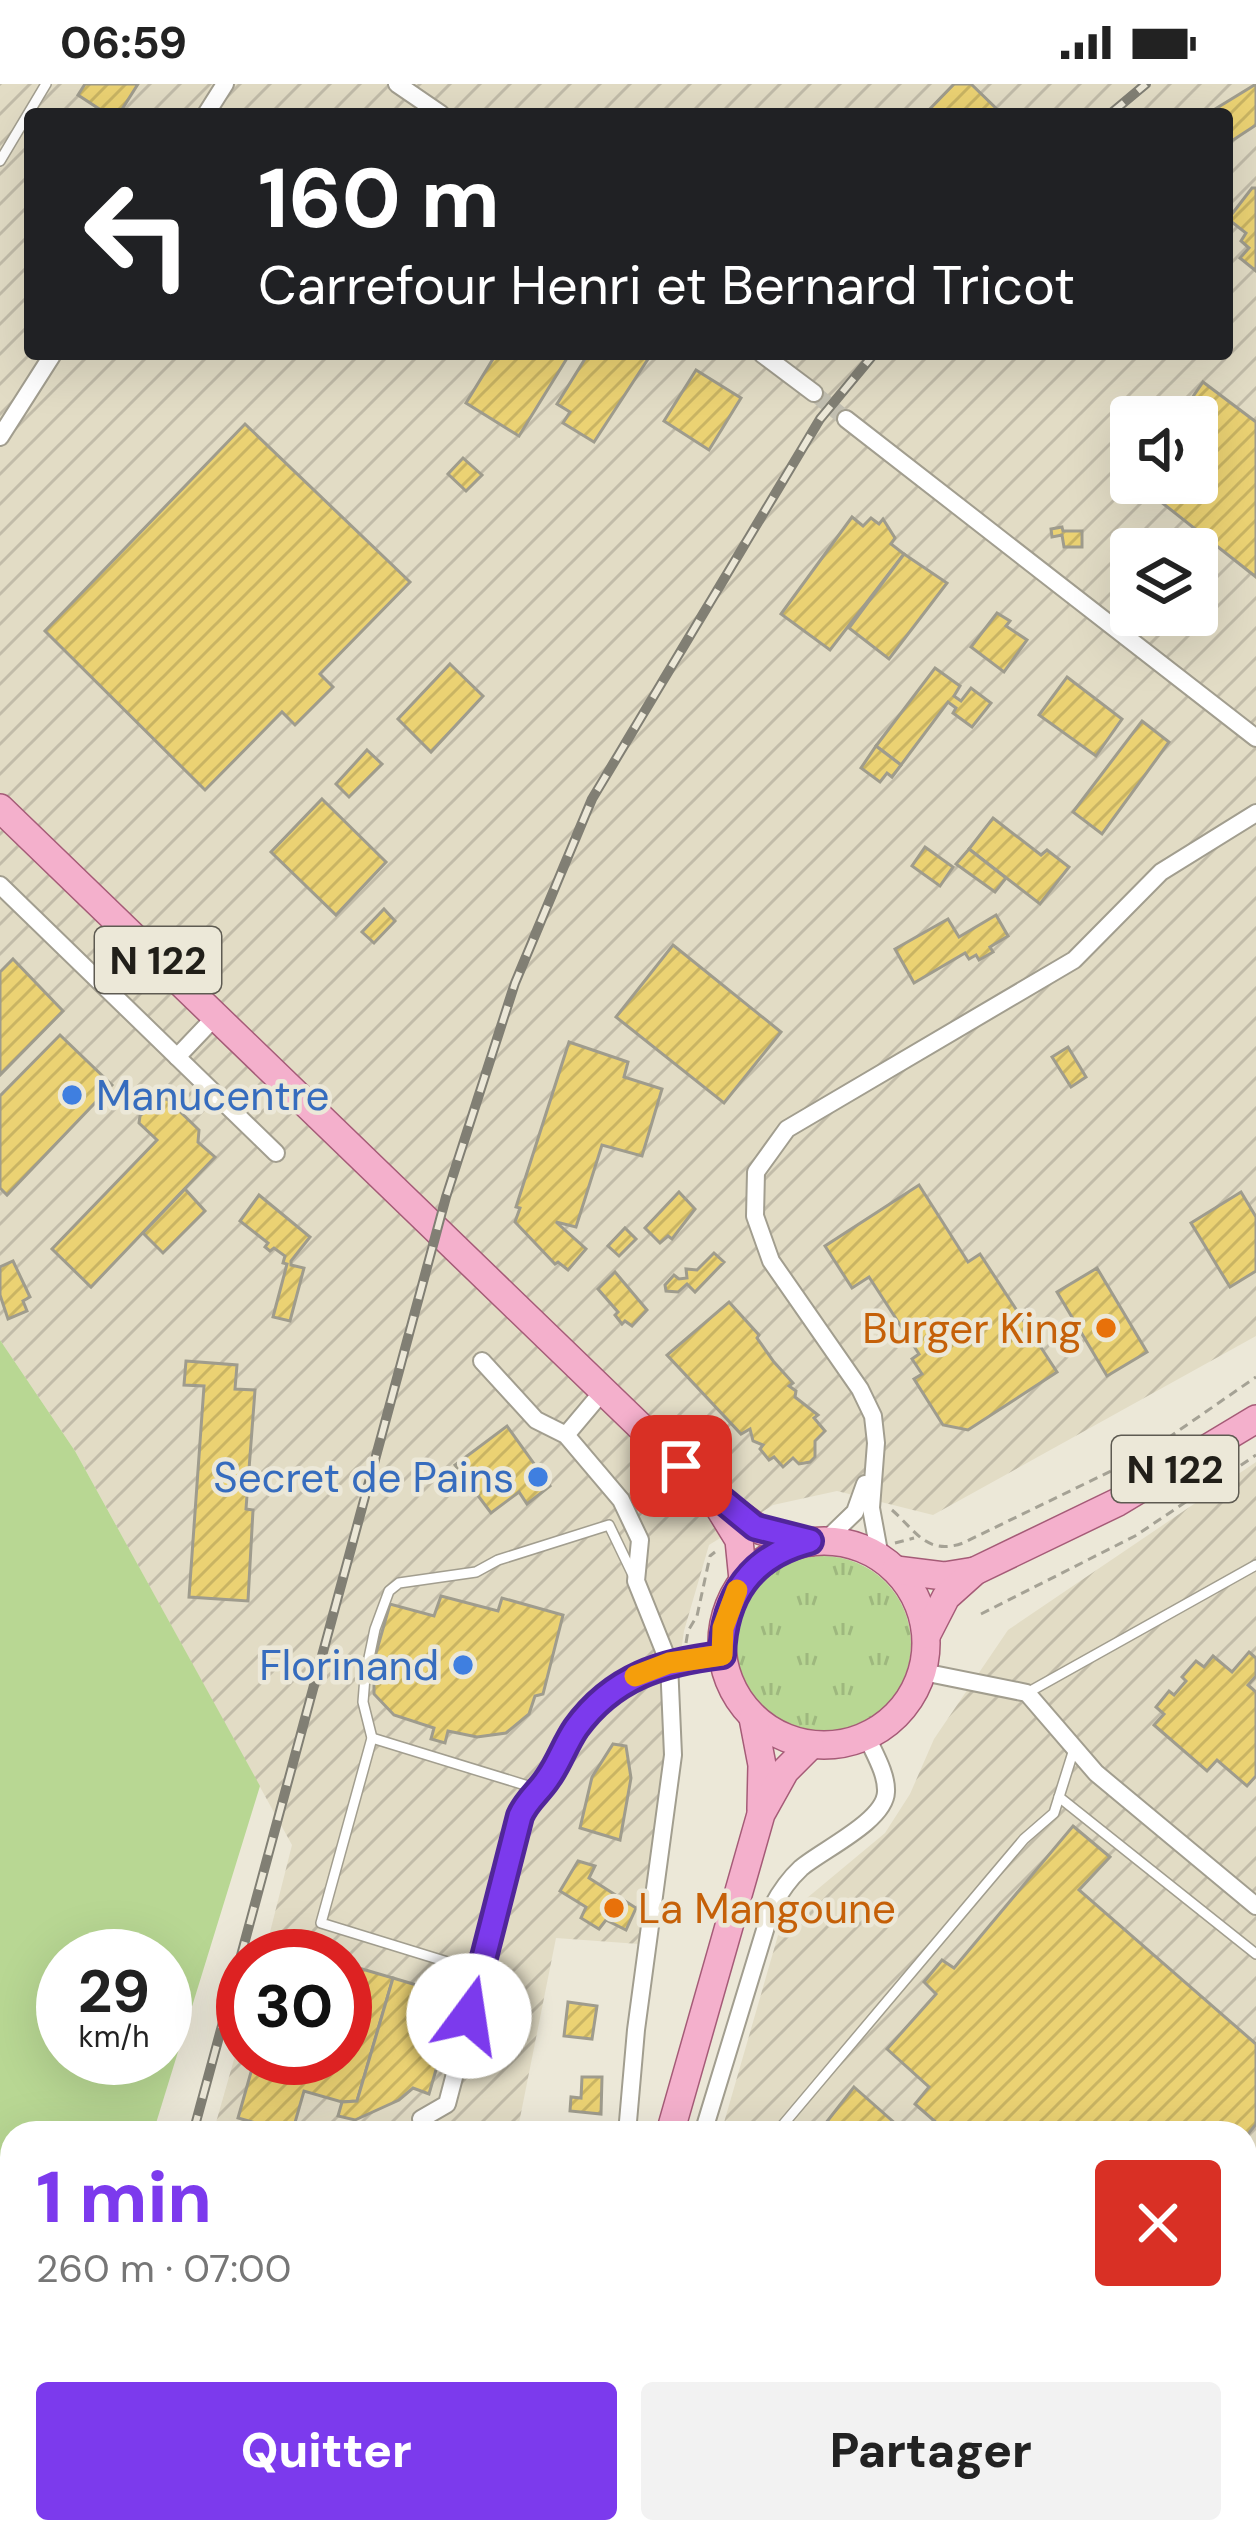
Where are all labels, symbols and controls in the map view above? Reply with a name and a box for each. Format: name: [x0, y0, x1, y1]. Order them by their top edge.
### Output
text: 06:59: [60, 13, 187, 72]
text: 160 m: [258, 144, 500, 253]
icon: left: [60, 156, 216, 312]
text: Carrefour Henri et Bernard Tricot: [258, 250, 1075, 321]
map controls: [1110, 396, 1218, 636]
button: sound: [1110, 396, 1218, 504]
button: layers: [1110, 528, 1218, 636]
road number: N 122: [95, 927, 221, 993]
place label: Manucentre: [96, 1068, 329, 1123]
marker: Manucentre: [59, 1082, 85, 1108]
place label: Burger King: [862, 1301, 1082, 1356]
marker: Burger King: [1093, 1315, 1119, 1341]
pin: [630, 1415, 732, 1517]
icon: arrive: [648, 1433, 714, 1499]
road number: N 122: [1112, 1436, 1238, 1502]
place label: Secret de Pains: [213, 1450, 514, 1505]
marker: Secret de Pains: [525, 1464, 551, 1490]
place label: Florinand: [259, 1638, 439, 1693]
marker: Florinand: [450, 1652, 476, 1678]
place label: La Mangoune: [638, 1881, 896, 1936]
marker: La Mangoune: [601, 1895, 627, 1921]
speed limit sign: 30: [216, 1929, 372, 2085]
text: 29: [78, 1952, 150, 2031]
position arrow: [406, 1953, 532, 2079]
text: km/h: [79, 2017, 149, 2056]
text: 1 min: [36, 2151, 212, 2244]
button: close: [1095, 2160, 1221, 2286]
text: 260 m · 07:00: [36, 2243, 291, 2294]
button: Quitter: [36, 2382, 617, 2520]
button: Partager: [641, 2382, 1221, 2520]

